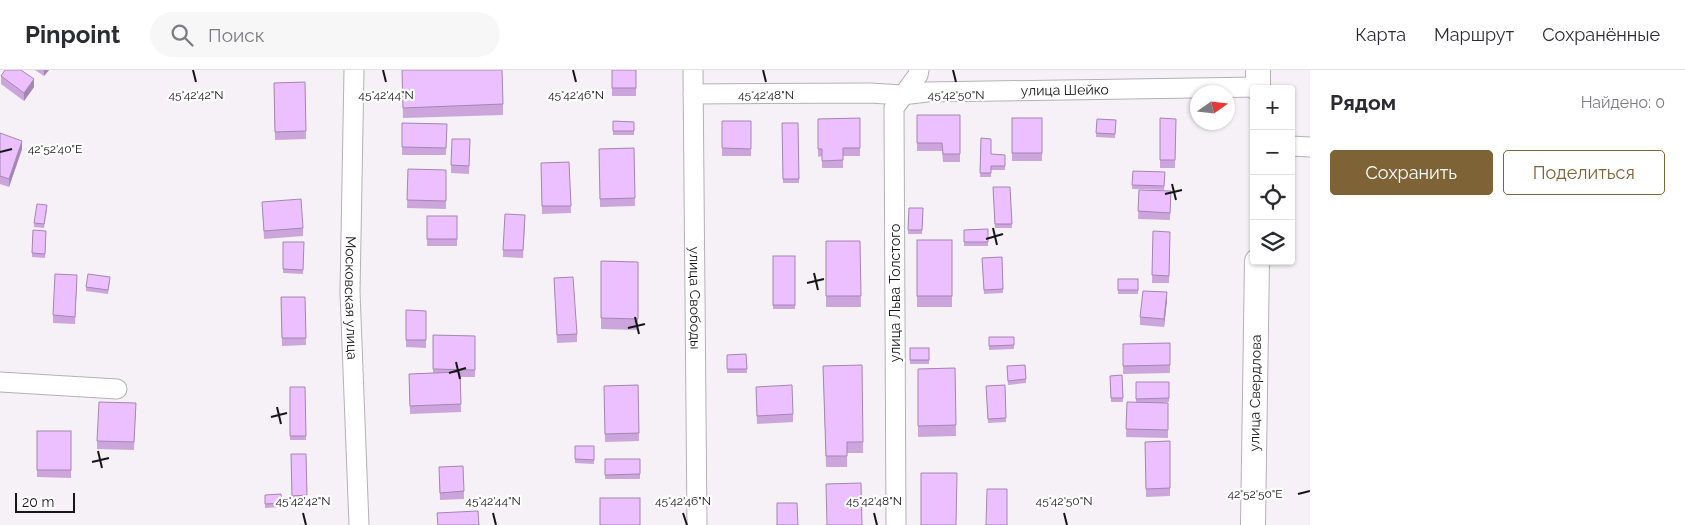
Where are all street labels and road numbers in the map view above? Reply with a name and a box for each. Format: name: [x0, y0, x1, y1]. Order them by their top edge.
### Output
street label: улица Шейко: [1020, 81, 1109, 99]
street label: улица Льва Толстого: [887, 224, 903, 362]
street label: Московская улица: [342, 236, 361, 360]
street label: улица Свободы: [687, 246, 703, 350]
street label: улица Свердлова: [1246, 335, 1264, 452]

